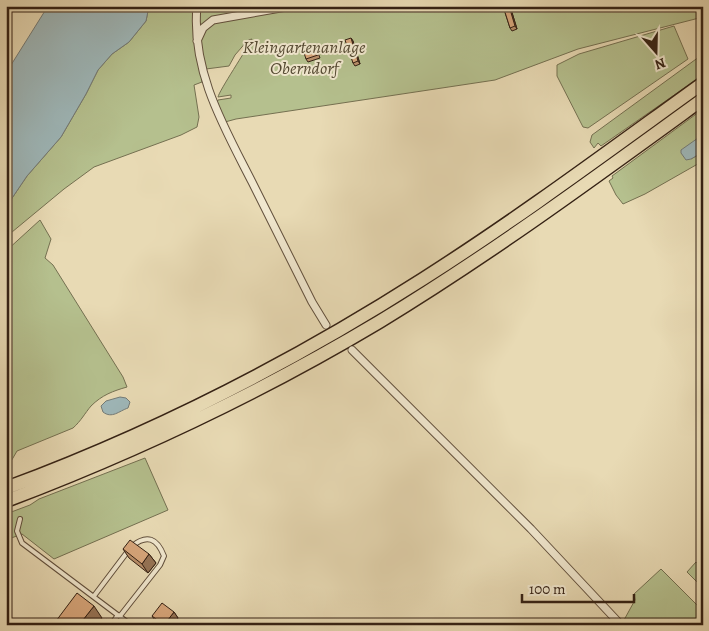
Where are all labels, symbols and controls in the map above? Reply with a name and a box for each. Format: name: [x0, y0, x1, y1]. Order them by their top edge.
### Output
north arrow: [632, 28, 682, 78]
park label: Kleingartenanlage Oberndorf: [243, 35, 366, 80]
text: N: [652, 53, 668, 74]
scale bar: [522, 571, 634, 603]
text: 100 m: [529, 579, 566, 599]

